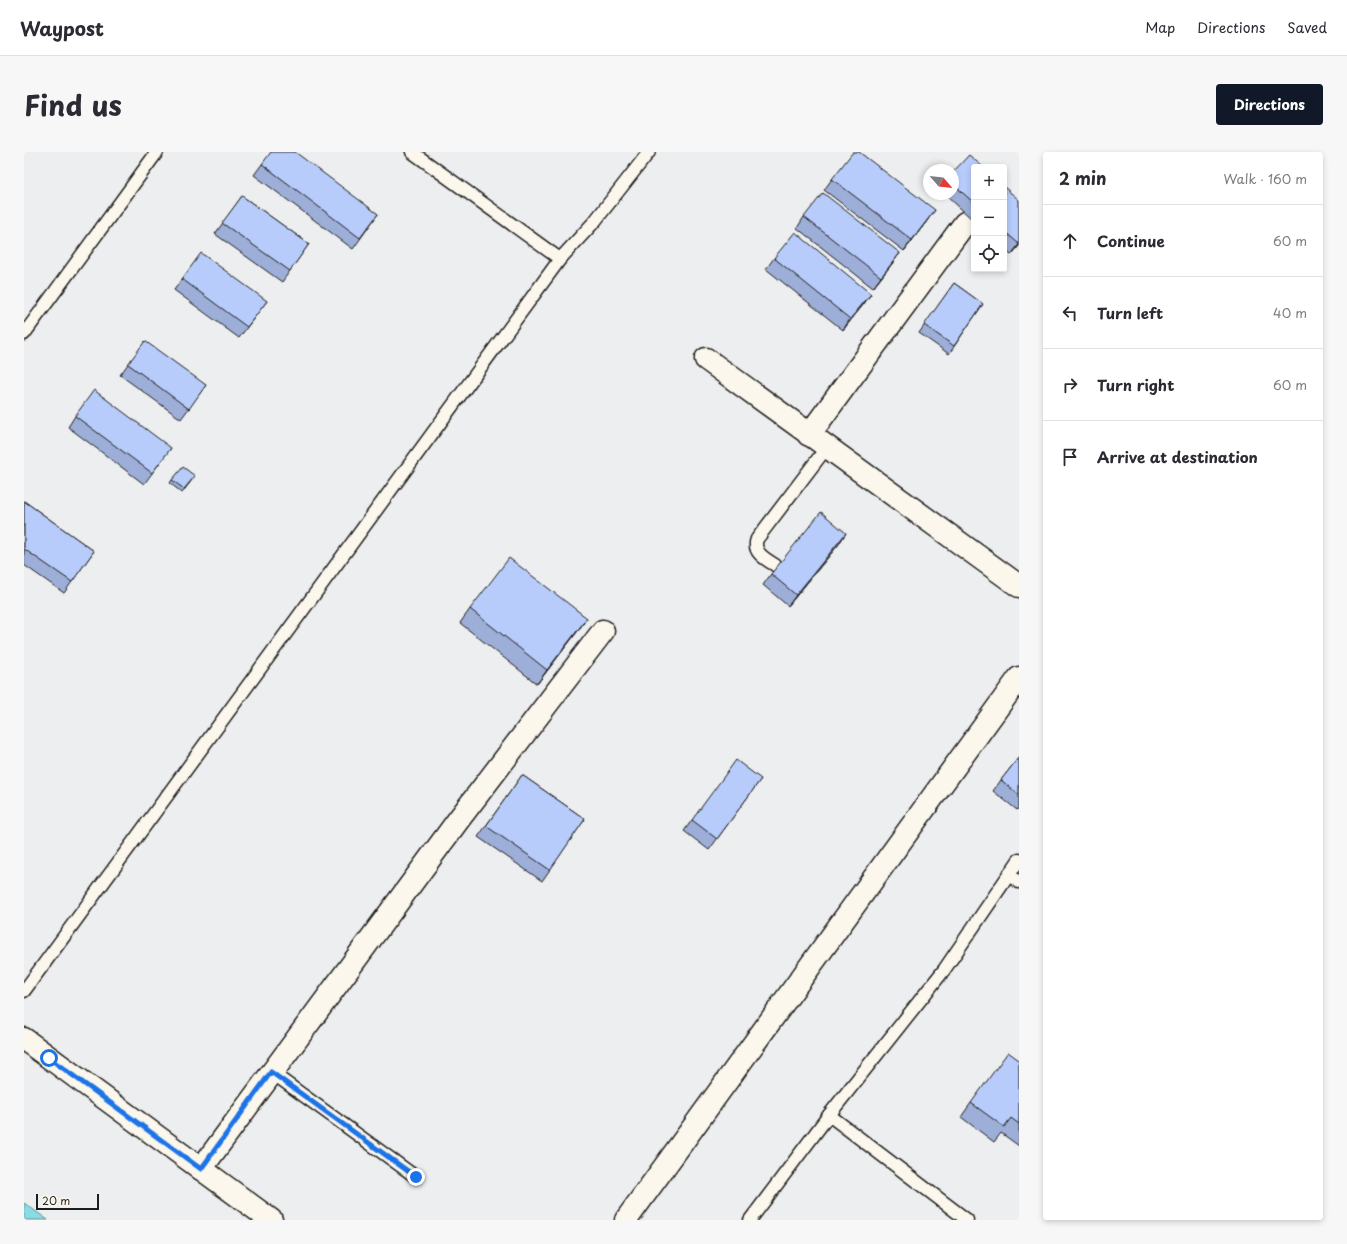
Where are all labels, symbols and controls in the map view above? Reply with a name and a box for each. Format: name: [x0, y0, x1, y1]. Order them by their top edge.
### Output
text: Waypost: [20, 14, 104, 42]
text: Map: [1145, 17, 1175, 38]
text: Directions: [1197, 17, 1265, 38]
text: Saved: [1287, 17, 1327, 38]
text: Find us: [24, 83, 122, 126]
button: Directions: [1216, 84, 1323, 125]
north arrow: [923, 164, 959, 200]
map controls: [971, 164, 1007, 272]
button: +: [971, 164, 1007, 200]
text: 2 min: [1059, 165, 1106, 191]
text: Walk · 160 m: [1224, 169, 1307, 188]
button: −: [971, 200, 1007, 236]
text: Continue: [1097, 229, 1165, 252]
icon: ahead: [1059, 230, 1081, 252]
text: 60 m: [1273, 231, 1307, 250]
button: locate: [971, 236, 1007, 272]
text: Turn left: [1097, 301, 1163, 324]
icon: left: [1059, 302, 1081, 324]
text: 40 m: [1273, 303, 1307, 322]
text: Turn right: [1097, 373, 1174, 396]
icon: right: [1059, 374, 1081, 396]
text: 60 m: [1273, 375, 1307, 394]
text: Arrive at destination: [1097, 445, 1258, 468]
icon: arrive: [1059, 446, 1081, 468]
route start: [40, 1049, 58, 1067]
route end: [407, 1168, 425, 1186]
scale bar: [36, 1192, 99, 1211]
text: 20 m: [42, 1192, 70, 1209]

